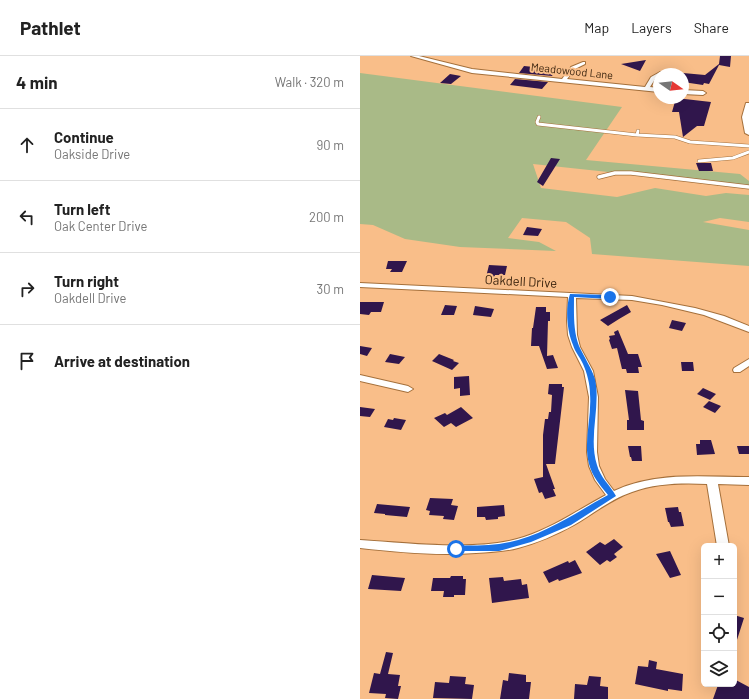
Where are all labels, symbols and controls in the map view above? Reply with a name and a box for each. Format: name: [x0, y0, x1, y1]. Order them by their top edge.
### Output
text: Pathlet: [20, 16, 81, 39]
text: Map: [584, 19, 609, 36]
text: Layers: [631, 19, 672, 36]
text: Share: [694, 19, 729, 36]
street label: Meadowood Lane: [530, 60, 614, 81]
north arrow: [653, 68, 689, 104]
text: 4 min: [16, 72, 58, 92]
text: Walk · 320 m: [275, 74, 344, 90]
text: Continue: [54, 128, 114, 146]
icon: ahead: [16, 134, 38, 156]
text: 90 m: [317, 137, 344, 153]
text: Oakside Drive: [54, 146, 130, 162]
text: Turn left: [54, 200, 110, 218]
icon: left: [16, 206, 38, 228]
text: 200 m: [309, 209, 344, 225]
text: Oak Center Drive: [54, 218, 147, 234]
street label: Oakdell Drive: [484, 271, 558, 291]
text: Turn right: [54, 272, 119, 290]
icon: right: [16, 278, 38, 300]
text: 30 m: [317, 281, 344, 297]
route end: [601, 288, 619, 306]
text: Oakdell Drive: [54, 290, 126, 306]
icon: arrive: [16, 350, 38, 372]
text: Arrive at destination: [54, 352, 190, 370]
route start: [447, 540, 465, 558]
map controls: [701, 543, 737, 687]
button: +: [701, 543, 737, 579]
button: −: [701, 579, 737, 615]
button: locate: [701, 615, 737, 651]
button: layers: [701, 651, 737, 687]

